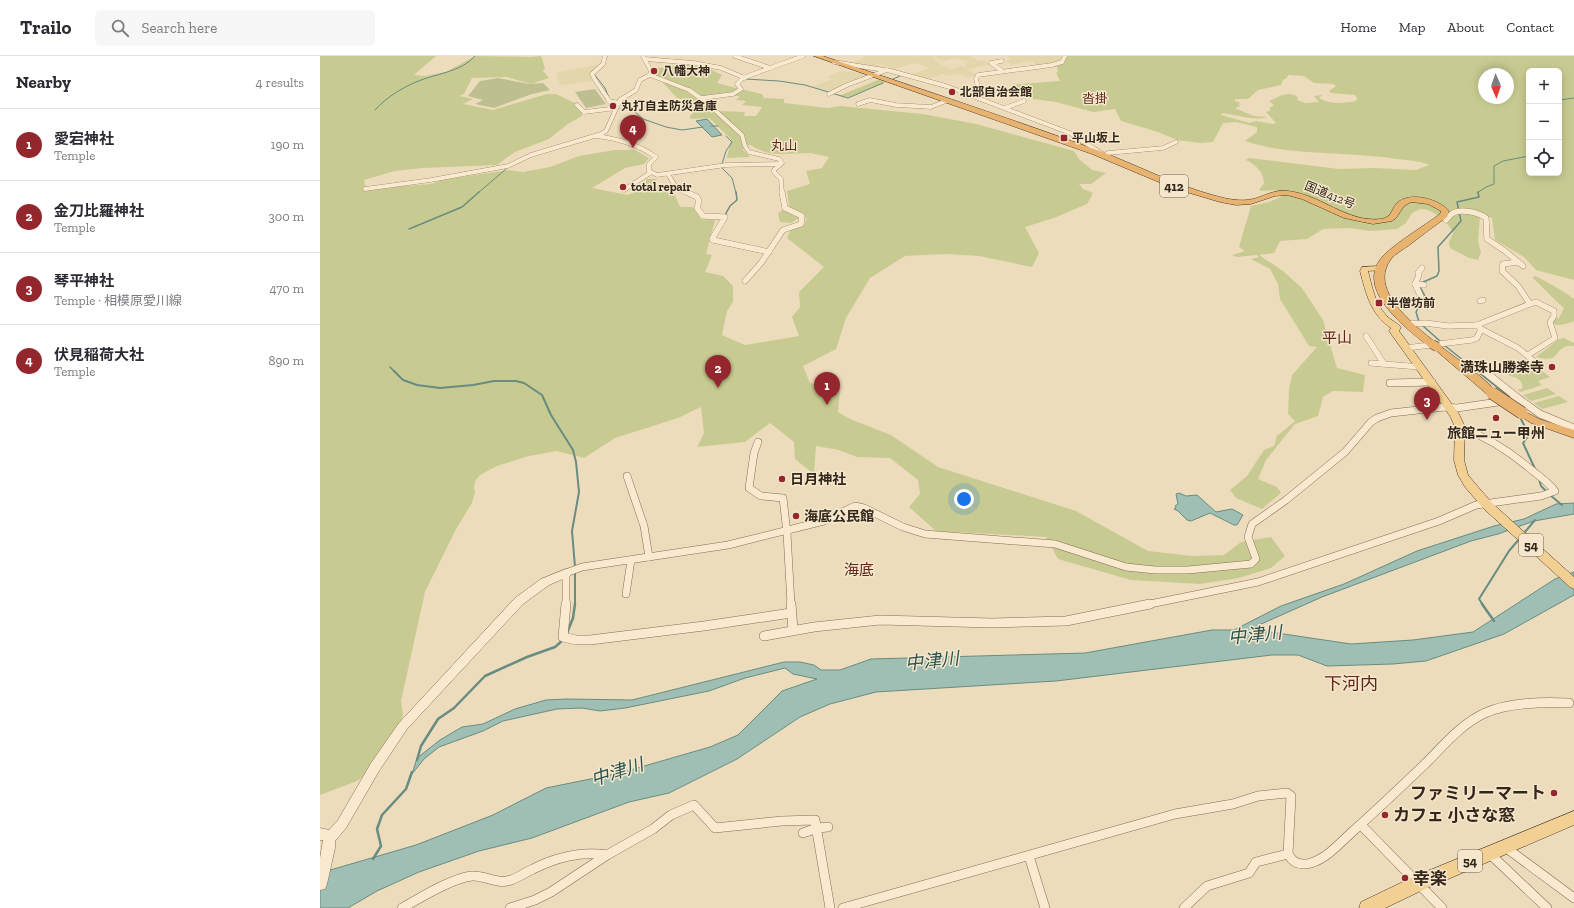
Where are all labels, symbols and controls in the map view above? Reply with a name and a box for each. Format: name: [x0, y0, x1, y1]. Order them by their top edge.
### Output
search box: [95, 10, 375, 46]
text: Trailo: [20, 16, 71, 39]
icon: search: [109, 17, 131, 39]
text: Search here: [141, 19, 217, 37]
text: Home: [1341, 19, 1377, 36]
text: Map: [1399, 19, 1425, 36]
text: About: [1447, 19, 1484, 36]
text: Contact: [1506, 19, 1554, 36]
place label: 八幡大神: [662, 64, 710, 78]
marker: 八幡大神: [649, 66, 659, 76]
north arrow: [1478, 68, 1514, 104]
map controls: [1526, 68, 1562, 176]
button: +: [1526, 68, 1562, 104]
text: Nearby: [16, 72, 71, 92]
text: 4 results: [256, 75, 304, 90]
place label: 北部自治会館: [960, 85, 1032, 99]
marker: 北部自治会館: [947, 87, 957, 97]
district label: 沓掛: [1082, 91, 1108, 106]
place label: 丸打自主防災倉庫: [621, 99, 717, 113]
marker: 丸打自主防災倉庫: [608, 101, 618, 111]
button: −: [1526, 104, 1562, 140]
pin: 4: [620, 115, 646, 148]
text: 愛宕神社: [54, 130, 114, 148]
place label: 平山坂上: [1072, 131, 1120, 145]
marker: 平山坂上: [1059, 133, 1069, 143]
text: 1: [26, 137, 32, 152]
text: 190 m: [270, 137, 304, 152]
district label: 丸山: [771, 138, 797, 153]
button: locate: [1526, 140, 1562, 176]
text: Temple: [54, 148, 95, 163]
road number: 412: [1160, 175, 1188, 197]
street label: 国道412号: [1303, 179, 1357, 211]
place label: total repair: [631, 180, 692, 194]
marker: total repair: [618, 182, 628, 192]
text: 金刀比羅神社: [54, 202, 144, 220]
text: 2: [26, 209, 32, 224]
text: 300 m: [268, 209, 304, 224]
text: Temple: [54, 220, 95, 235]
text: 琴平神社: [54, 272, 114, 290]
text: 3: [26, 281, 32, 296]
text: 470 m: [269, 281, 304, 296]
text: Temple · 相模原愛川線: [54, 293, 182, 308]
place label: 半僧坊前: [1387, 296, 1435, 310]
marker: 半僧坊前: [1374, 298, 1384, 308]
district label: 平山: [1322, 329, 1352, 347]
text: 伏見稲荷大社: [54, 346, 144, 364]
text: 4: [25, 353, 33, 368]
text: 890 m: [268, 353, 304, 368]
pin: 2: [705, 355, 731, 388]
place label: 満珠山勝楽寺: [1460, 359, 1544, 376]
marker: 満珠山勝楽寺: [1547, 362, 1557, 372]
text: Temple: [54, 364, 95, 379]
pin: 1: [814, 372, 840, 405]
pin: 3: [1414, 387, 1440, 420]
marker: 旅館ニュー甲州: [1491, 413, 1501, 423]
place label: 旅館ニュー甲州: [1447, 425, 1545, 442]
place label: 日月神社: [790, 471, 846, 488]
marker: 日月神社: [777, 474, 787, 484]
your location: [954, 489, 974, 509]
place label: 海底公民館: [804, 508, 874, 525]
marker: 海底公民館: [791, 511, 801, 521]
road number: 54: [1519, 534, 1543, 556]
district label: 海底: [844, 561, 874, 579]
water label: 中津川: [1227, 621, 1285, 649]
water label: 中津川: [904, 647, 962, 675]
district label: 下河内: [1324, 673, 1378, 695]
water label: 中津川: [588, 753, 648, 791]
place label: ファミリーマート: [1410, 783, 1546, 803]
marker: ファミリーマート: [1549, 788, 1559, 798]
place label: カフェ 小さな窓: [1393, 805, 1515, 825]
marker: カフェ 小さな窓: [1380, 810, 1390, 820]
road number: 54: [1458, 850, 1482, 872]
place label: 幸楽: [1413, 868, 1447, 888]
marker: 幸楽: [1400, 873, 1410, 883]

